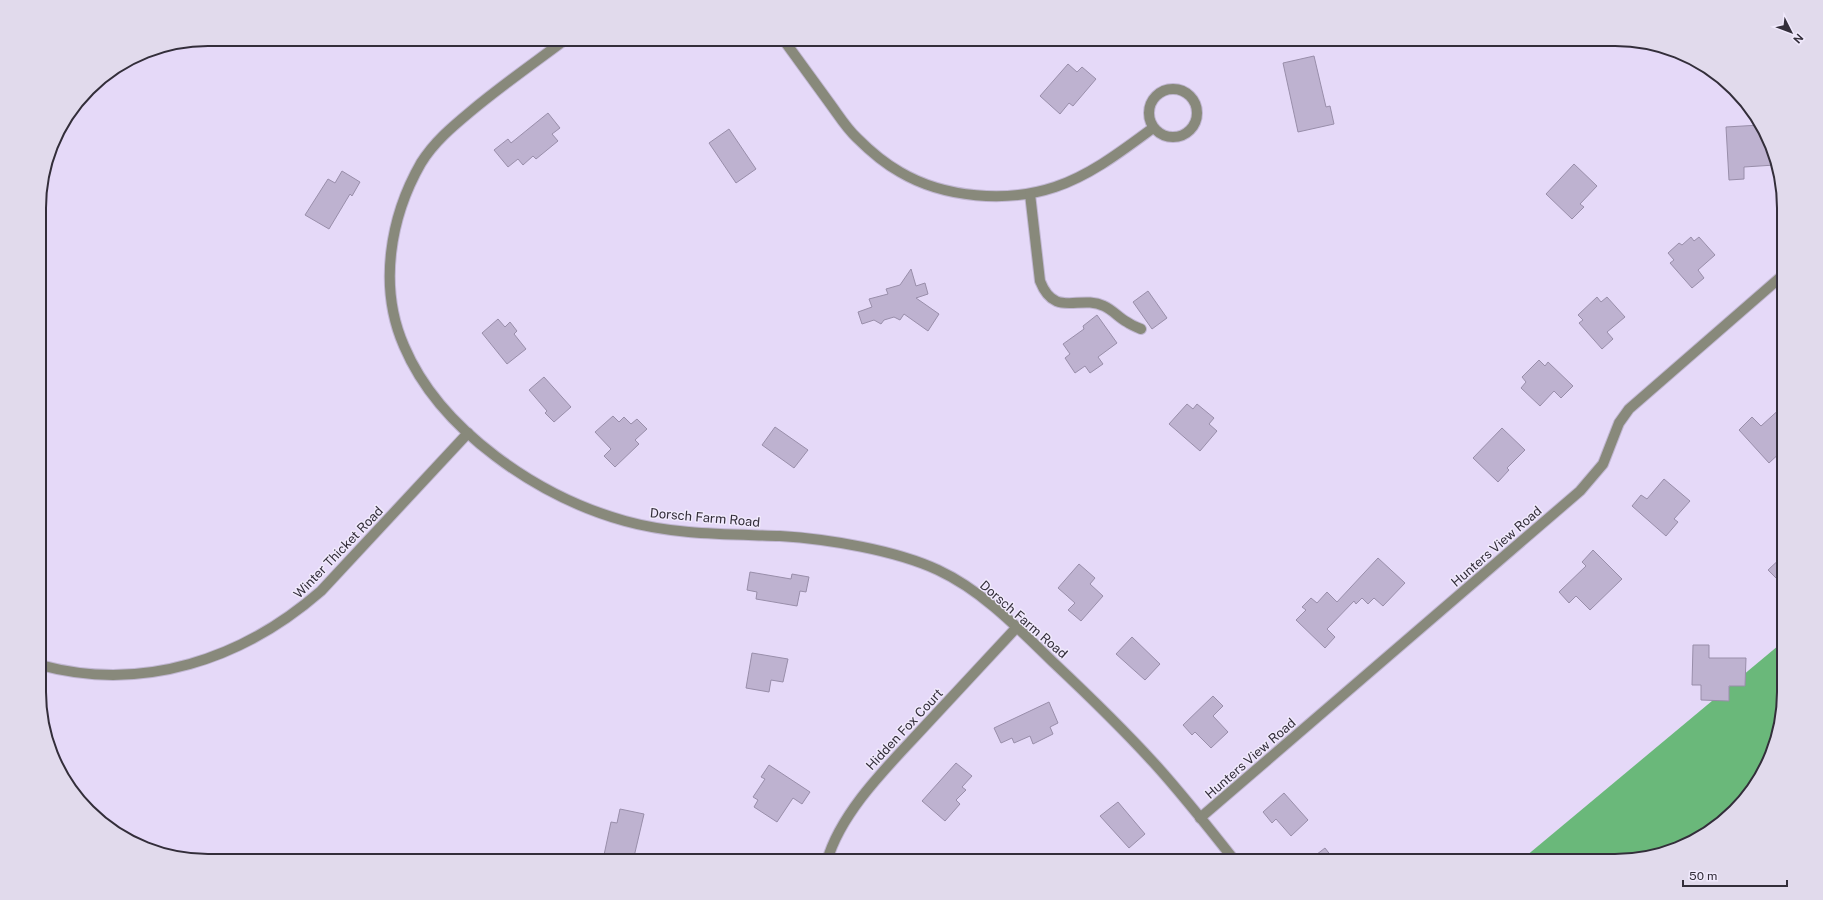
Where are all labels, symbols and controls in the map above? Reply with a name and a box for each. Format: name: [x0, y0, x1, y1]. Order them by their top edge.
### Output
north arrow: [1771, 12, 1811, 52]
text: N: [1791, 31, 1806, 46]
street label: Winter Thicket Road: [291, 503, 386, 601]
street label: Hunters View Road: [1448, 503, 1545, 590]
street label: Dorsch Farm Road: [649, 505, 761, 530]
street label: Dorsch Farm Road: [977, 577, 1070, 661]
street label: Hidden Fox Court: [863, 686, 946, 773]
street label: Hunters View Road: [1202, 715, 1299, 802]
scale bar: [1683, 862, 1787, 888]
text: 50 m: [1689, 869, 1717, 883]

